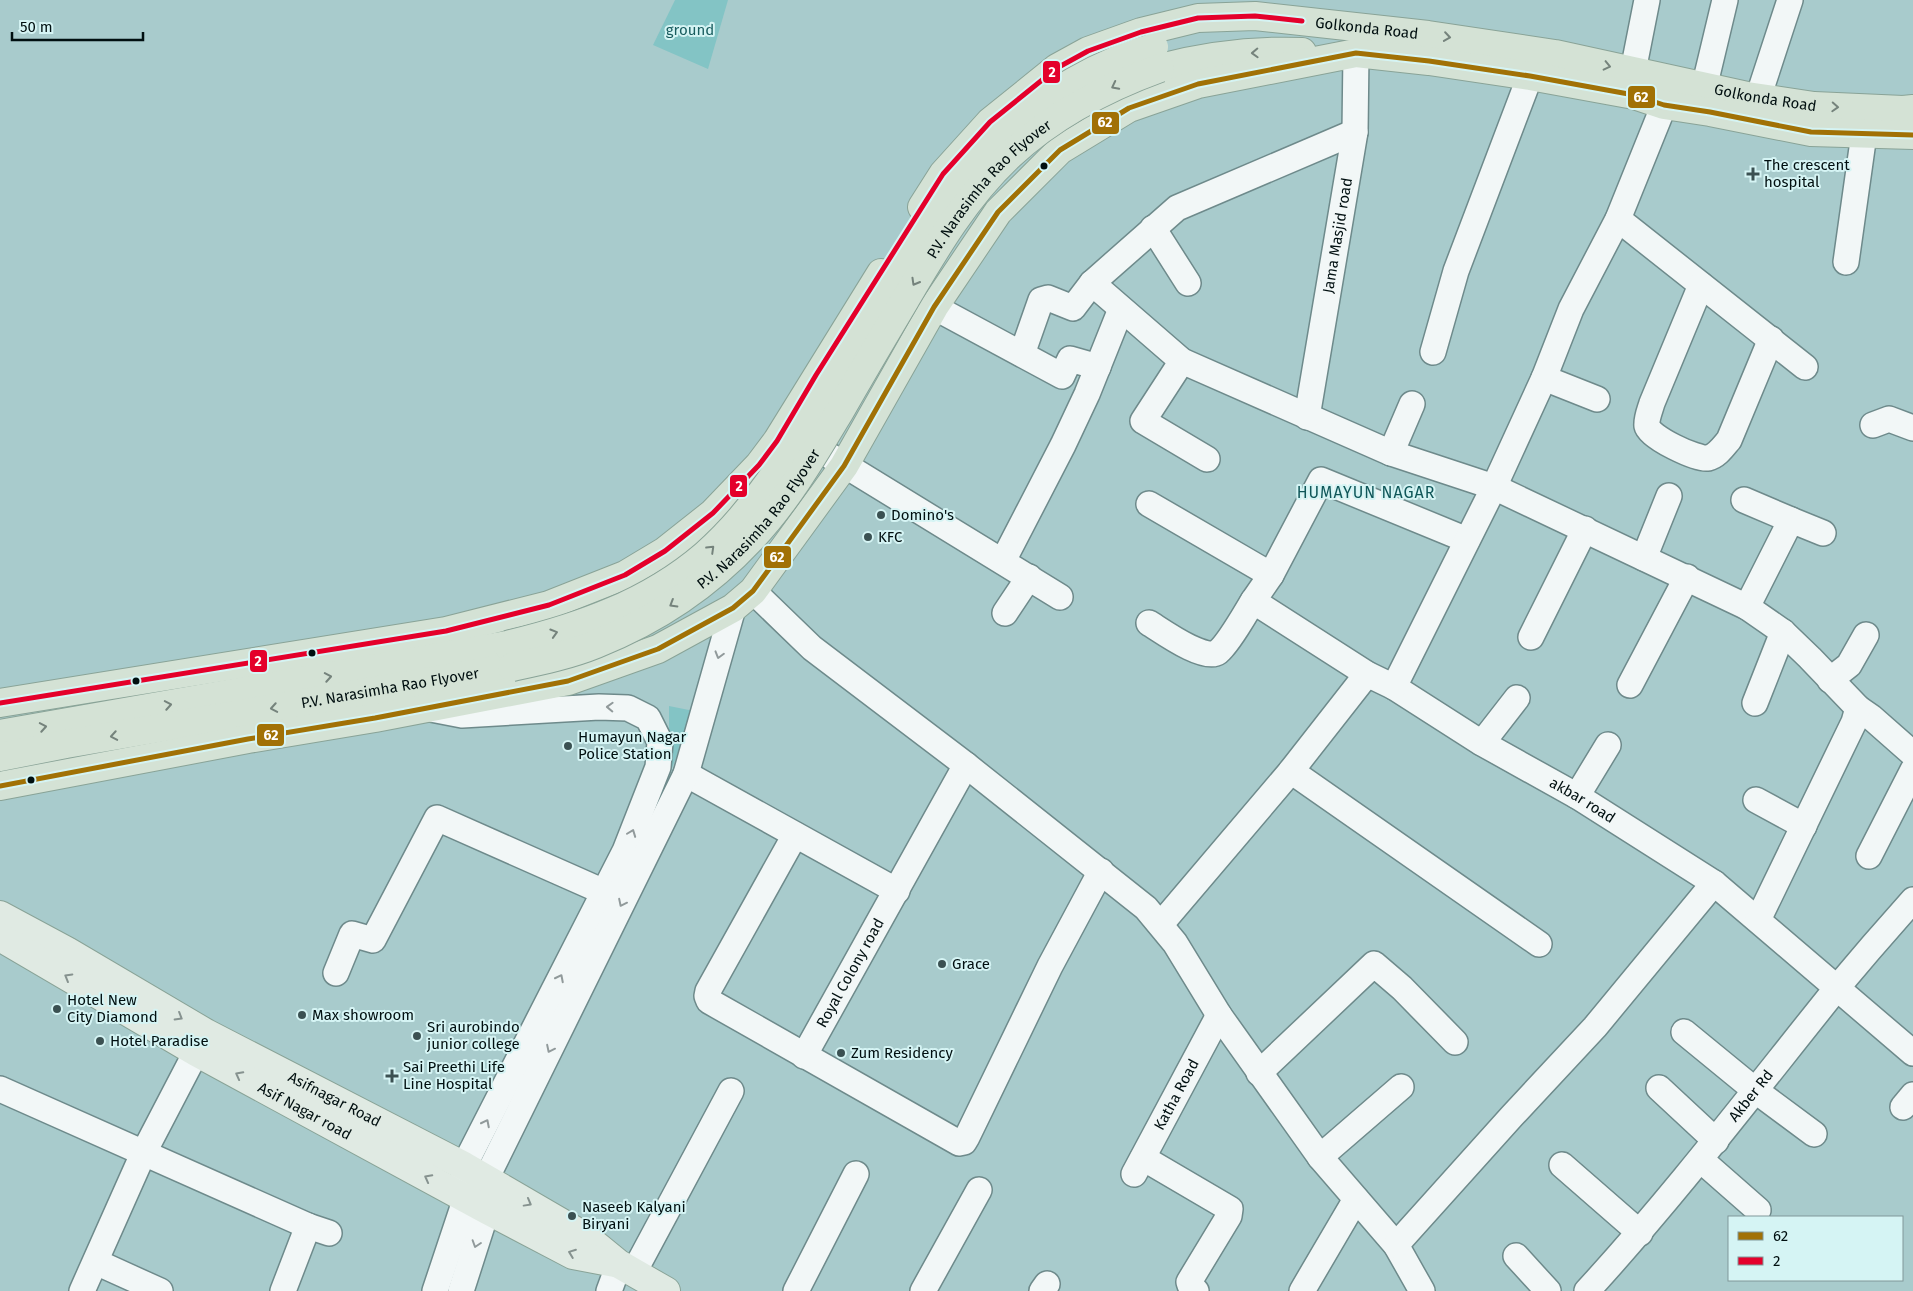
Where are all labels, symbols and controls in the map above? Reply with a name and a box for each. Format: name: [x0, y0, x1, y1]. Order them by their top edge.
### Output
scale bar: [12, 10, 144, 42]
street label: Golkonda Road: [1314, 14, 1419, 43]
text: 50 m: [20, 18, 53, 36]
park label: ground: [666, 21, 714, 39]
one-way arrow: [1443, 32, 1451, 42]
one-way arrow: [1250, 47, 1258, 58]
line badge: 2: [1042, 60, 1061, 84]
one-way arrow: [1602, 60, 1611, 70]
text: 2: [1048, 64, 1056, 81]
one-way arrow: [1111, 80, 1120, 90]
street label: Golkonda Road: [1712, 80, 1818, 115]
line badge: 62: [1627, 85, 1656, 109]
text: 62: [1634, 89, 1648, 106]
one-way arrow: [1832, 102, 1840, 112]
line badge: 62: [1091, 111, 1120, 135]
text: 62: [1098, 114, 1112, 131]
street label: P.V. Narasimha Rao Flyover: [923, 116, 1055, 262]
place label: The crescent hospital: [1764, 156, 1850, 191]
unlabelled marker: [1039, 161, 1049, 171]
marker: The crescent hospital: [1746, 167, 1760, 181]
street label: Jama Masjid road: [1319, 176, 1356, 295]
one-way arrow: [912, 277, 922, 286]
street label: P.V. Narasimha Rao Flyover: [693, 445, 824, 593]
line badge: 2: [729, 474, 748, 498]
text: 2: [735, 478, 743, 495]
district label: HUMAYUN NAGAR: [1297, 483, 1435, 502]
place label: Domino's: [891, 506, 954, 524]
marker: Domino's: [875, 509, 887, 521]
place label: KFC: [878, 528, 903, 546]
marker: KFC: [862, 531, 874, 543]
line badge: 62: [763, 545, 792, 569]
one-way arrow: [705, 546, 714, 555]
text: 62: [770, 549, 784, 566]
one-way arrow: [670, 598, 679, 608]
one-way arrow: [549, 629, 557, 639]
unlabelled marker: [307, 648, 317, 658]
line badge: 2: [249, 649, 268, 673]
one-way arrow: [715, 650, 725, 659]
text: 2: [254, 653, 262, 670]
street label: P.V. Narasimha Rao Flyover: [300, 664, 481, 712]
one-way arrow: [324, 672, 333, 682]
unlabelled marker: [131, 676, 141, 686]
one-way arrow: [164, 700, 173, 710]
one-way arrow: [606, 702, 614, 712]
one-way arrow: [270, 703, 279, 713]
one-way arrow: [39, 722, 47, 732]
line badge: 62: [256, 723, 285, 747]
text: 62: [264, 727, 278, 744]
place label: Humayun Nagar Police Station: [578, 728, 687, 763]
one-way arrow: [110, 730, 118, 740]
marker: Humayun Nagar Police Station: [562, 740, 574, 752]
street label: akbar road: [1546, 773, 1619, 827]
unlabelled marker: [26, 775, 36, 785]
one-way arrow: [626, 829, 636, 837]
one-way arrow: [618, 898, 628, 907]
street label: Royal Colony road: [813, 915, 888, 1031]
place label: Grace: [952, 955, 990, 973]
marker: Grace: [936, 958, 948, 970]
one-way arrow: [64, 973, 73, 983]
one-way arrow: [554, 975, 564, 984]
place label: Hotel New City Diamond: [67, 991, 158, 1026]
marker: Hotel New City Diamond: [51, 1003, 63, 1015]
place label: Max showroom: [312, 1006, 414, 1024]
marker: Max showroom: [296, 1009, 308, 1021]
one-way arrow: [174, 1011, 183, 1021]
place label: Sri aurobindo junior college: [426, 1018, 520, 1053]
marker: Sri aurobindo junior college: [411, 1030, 423, 1042]
place label: Hotel Paradise: [110, 1032, 209, 1050]
marker: Hotel Paradise: [94, 1035, 106, 1047]
one-way arrow: [546, 1044, 556, 1053]
place label: Zum Residency: [851, 1044, 953, 1062]
marker: Zum Residency: [835, 1047, 847, 1059]
street label: Katha Road: [1150, 1056, 1203, 1133]
place label: Sai Preethi Life Line Hospital: [403, 1058, 505, 1093]
street label: Akber Rd: [1725, 1066, 1777, 1125]
street label: Asifnagar Road: [285, 1068, 384, 1131]
marker: Sai Preethi Life Line Hospital: [385, 1069, 399, 1083]
one-way arrow: [235, 1071, 244, 1081]
street label: Asif Nagar road: [255, 1078, 355, 1144]
one-way arrow: [480, 1119, 490, 1128]
one-way arrow: [424, 1174, 433, 1184]
one-way arrow: [523, 1197, 532, 1207]
place label: Naseeb Kalyani Biryani: [582, 1198, 686, 1233]
marker: Naseeb Kalyani Biryani: [566, 1210, 578, 1222]
legend: [1728, 1216, 1903, 1281]
text: 62: [1773, 1227, 1788, 1245]
one-way arrow: [472, 1239, 482, 1248]
one-way arrow: [568, 1249, 577, 1259]
text: 2: [1773, 1252, 1780, 1270]

